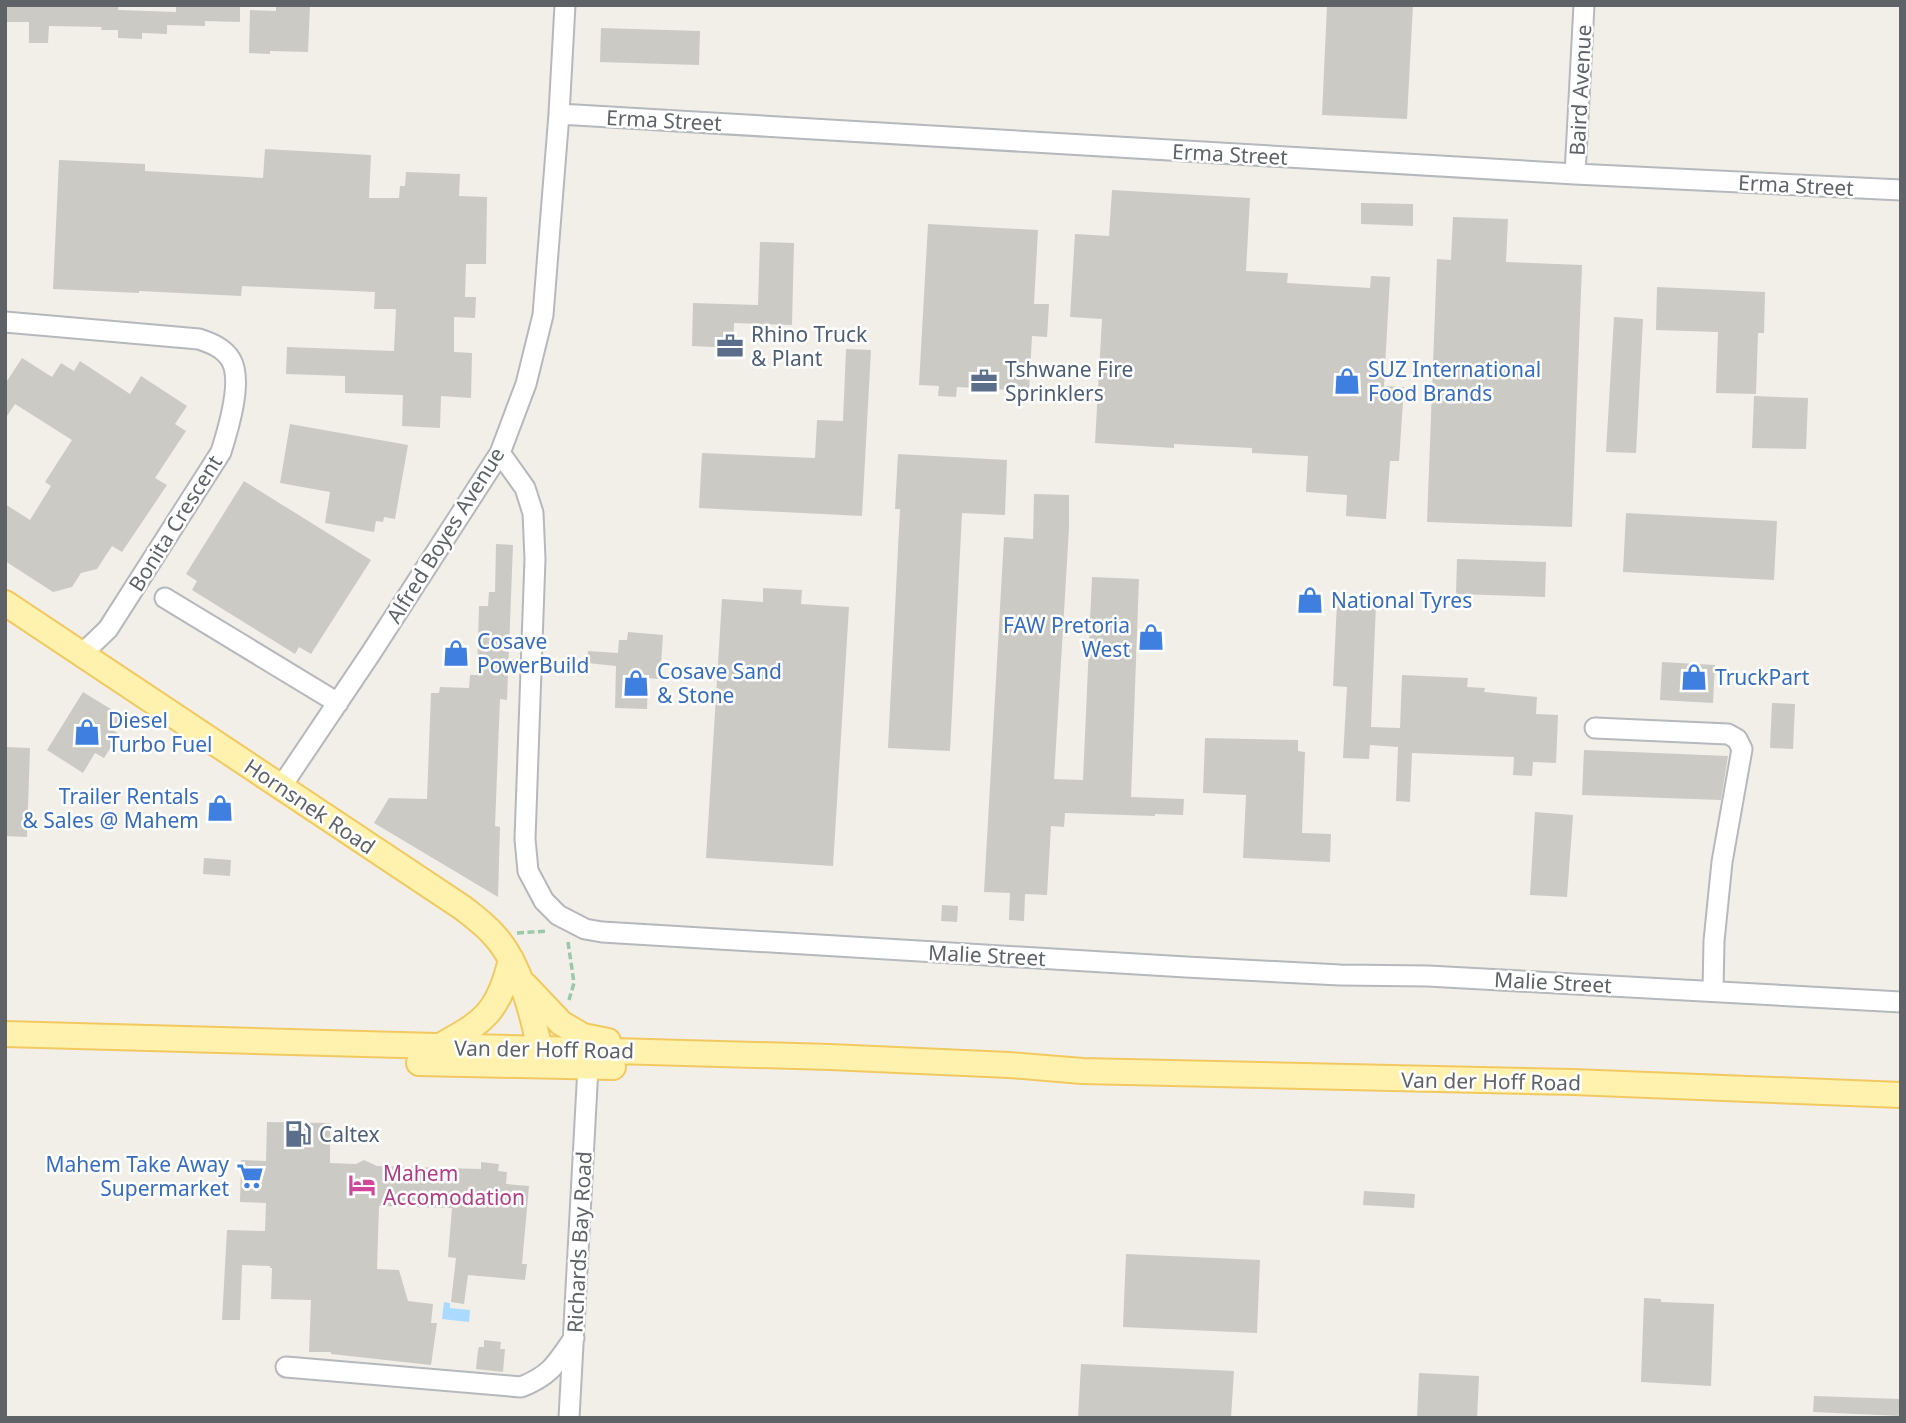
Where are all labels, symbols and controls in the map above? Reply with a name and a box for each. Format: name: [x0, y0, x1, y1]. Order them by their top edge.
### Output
street label: Baird Avenue: [1563, 24, 1597, 156]
street label: Erma Street: [605, 103, 723, 137]
street label: Erma Street: [1171, 137, 1289, 171]
street label: Erma Street: [1737, 168, 1855, 202]
place label: Rhino Truck & Plant: [751, 320, 868, 372]
office icon: Rhino Truck & Plant: [715, 331, 745, 361]
place label: Tshwane Fire Sprinklers: [1005, 355, 1133, 407]
place label: SUZ International Food Brands: [1368, 355, 1541, 407]
office icon: Tshwane Fire Sprinklers: [969, 366, 999, 396]
shop icon: SUZ International Food Brands: [1332, 366, 1362, 396]
street label: Alfred Boyes Avenue: [380, 442, 510, 628]
street label: Bonita Crescent: [122, 449, 228, 596]
shop icon: National Tyres: [1295, 585, 1325, 615]
place label: National Tyres: [1331, 586, 1472, 614]
place label: FAW Pretoria West: [1003, 611, 1130, 663]
shop icon: FAW Pretoria West: [1136, 622, 1166, 652]
place label: Cosave PowerBuild: [477, 627, 589, 679]
shop icon: Cosave PowerBuild: [441, 638, 471, 668]
place label: Cosave Sand & Stone: [657, 657, 782, 709]
shop icon: TruckPart: [1679, 662, 1709, 692]
place label: TruckPart: [1715, 663, 1810, 691]
shop icon: Cosave Sand & Stone: [621, 668, 651, 698]
place label: Diesel Turbo Fuel: [108, 706, 213, 758]
shop icon: Diesel Turbo Fuel: [72, 717, 102, 747]
street label: Hornsnek Road: [239, 752, 381, 860]
place label: Trailer Rentals & Sales @ Mahem: [22, 782, 199, 834]
shop icon: Trailer Rentals & Sales @ Mahem: [205, 793, 235, 823]
street label: Malie Street: [928, 938, 1047, 972]
street label: Malie Street: [1494, 965, 1613, 999]
street label: Van der Hoff Road: [454, 1033, 634, 1065]
street label: Van der Hoff Road: [1401, 1065, 1581, 1097]
fuel station icon: Caltex: [283, 1119, 313, 1149]
place label: Caltex: [319, 1120, 380, 1148]
place label: Mahem Take Away Supermarket: [46, 1150, 229, 1202]
street label: Richards Bay Road: [560, 1150, 598, 1334]
place label: Mahem Accomodation: [383, 1159, 525, 1211]
supermarket icon: Mahem Take Away Supermarket: [235, 1161, 265, 1191]
hotel icon: Mahem Accomodation: [347, 1170, 377, 1200]

